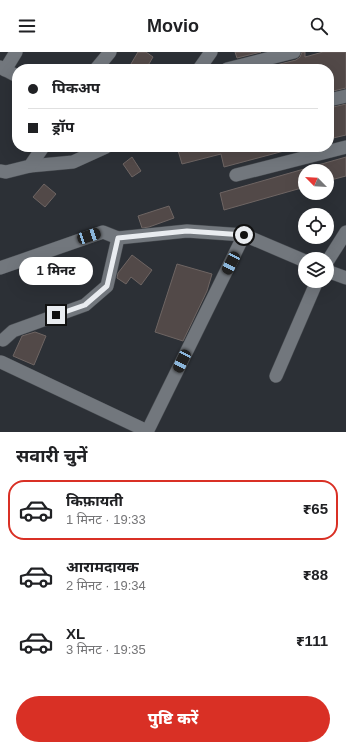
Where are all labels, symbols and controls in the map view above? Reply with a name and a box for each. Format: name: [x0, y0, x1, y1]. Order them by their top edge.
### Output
icon: menu: [16, 15, 38, 37]
icon: search: [308, 15, 330, 37]
text: Movio: [147, 16, 199, 36]
text: पिकअप: [52, 79, 100, 96]
text: ड्रॉप: [52, 118, 74, 135]
north arrow: [298, 164, 334, 200]
map controls: [298, 164, 334, 288]
button: locate: [298, 208, 334, 244]
route start: [235, 226, 253, 244]
car: [76, 227, 102, 245]
car: [220, 250, 242, 276]
button: layers: [298, 252, 334, 288]
callout: 1 मिनट: [19, 257, 93, 285]
text: 1 मिनट: [37, 263, 75, 278]
route end: [47, 306, 65, 324]
car: [171, 348, 193, 374]
text: सवारी चुनें: [16, 446, 87, 466]
icon: car: [18, 492, 54, 528]
text: किफ़ायती: [66, 492, 123, 509]
text: ₹65: [303, 500, 328, 517]
text: 1 मिनट · 19:33: [66, 512, 146, 527]
icon: car: [18, 558, 54, 594]
text: आरामदायक: [66, 558, 139, 575]
text: ₹88: [303, 566, 328, 583]
text: 2 मिनट · 19:34: [66, 578, 146, 593]
icon: car: [18, 624, 54, 660]
text: XL: [66, 625, 85, 642]
text: ₹111: [296, 632, 328, 649]
text: 3 मिनट · 19:35: [66, 642, 146, 657]
button: पुष्टि करें: [16, 696, 330, 742]

